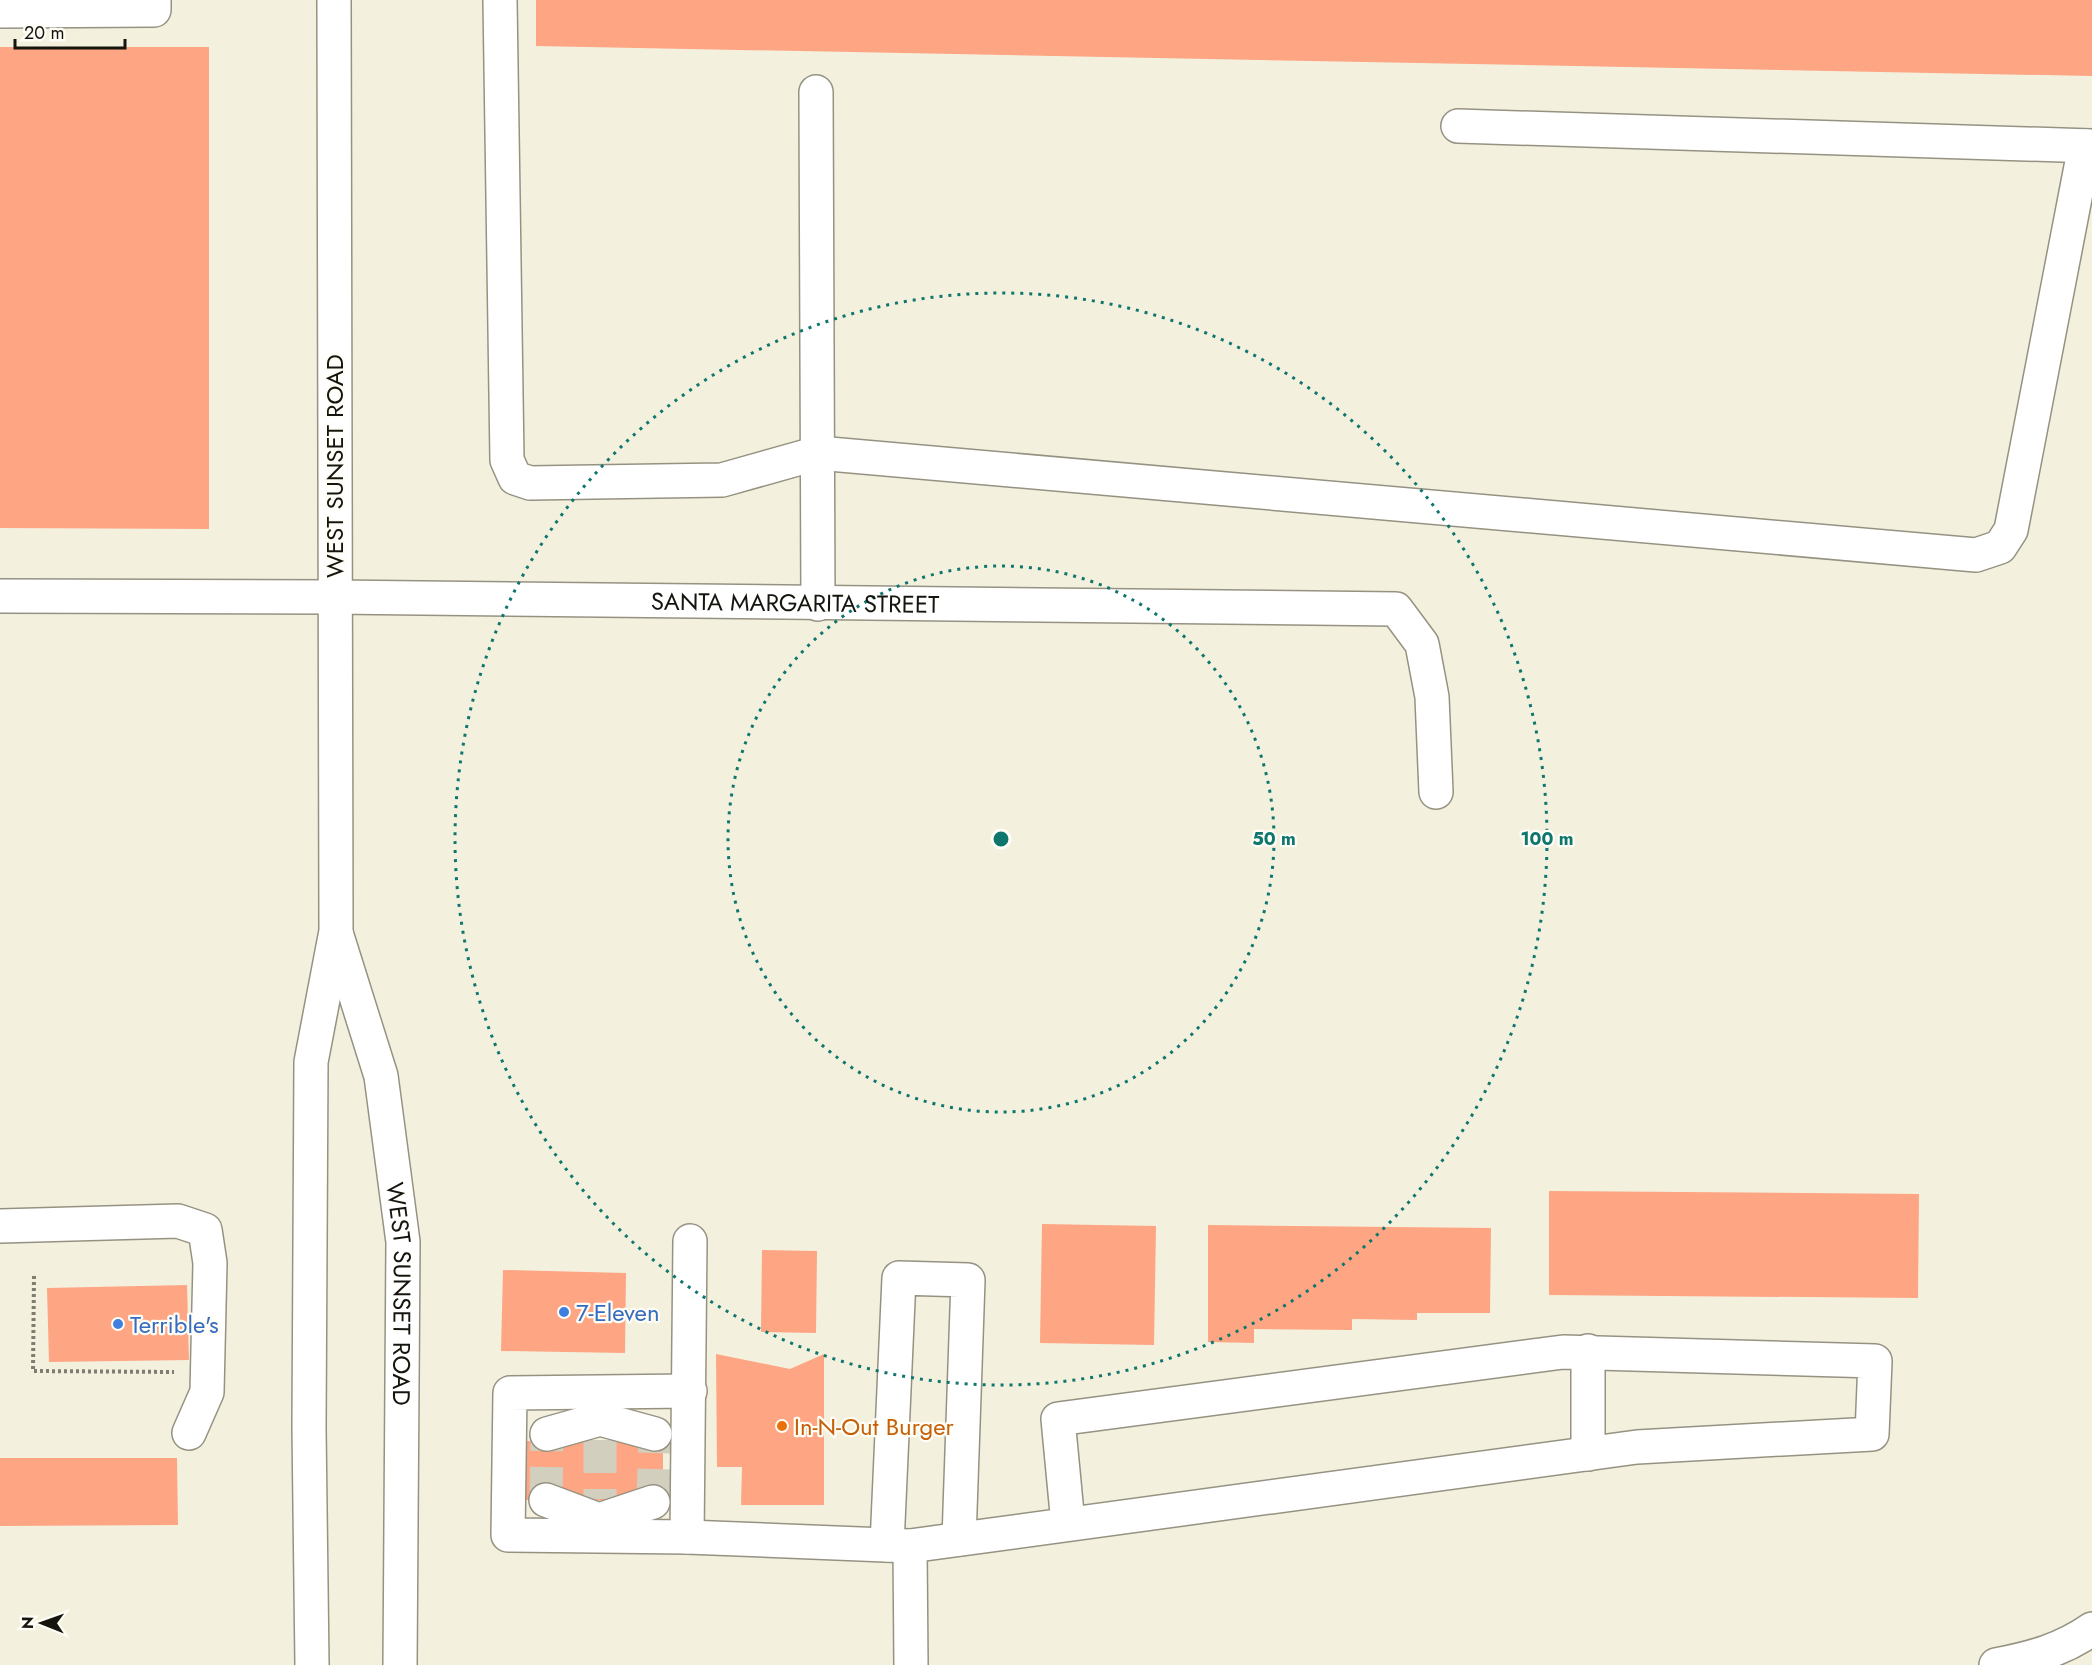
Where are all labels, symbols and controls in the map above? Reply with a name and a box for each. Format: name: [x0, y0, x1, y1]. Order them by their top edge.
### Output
scale bar: [15, 12, 124, 50]
text: 20 m: [24, 20, 64, 46]
street label: WEST SUNSET ROAD: [317, 354, 352, 578]
street label: SANTA MARGARITA STREET: [651, 583, 939, 621]
text: 50 m: [1252, 826, 1296, 852]
text: 100 m: [1520, 826, 1574, 852]
centre of rings: [991, 829, 1011, 849]
street label: WEST SUNSET ROAD: [378, 1180, 420, 1406]
place label: 7-Eleven: [576, 1295, 660, 1330]
marker: 7-Eleven: [557, 1305, 571, 1319]
place label: Terrible's: [130, 1307, 219, 1342]
marker: Terrible's: [111, 1317, 125, 1331]
place label: In-N-Out Burger: [794, 1409, 955, 1444]
marker: In-N-Out Burger: [775, 1419, 789, 1433]
north arrow: [12, 1593, 72, 1653]
text: N: [16, 1616, 39, 1629]

